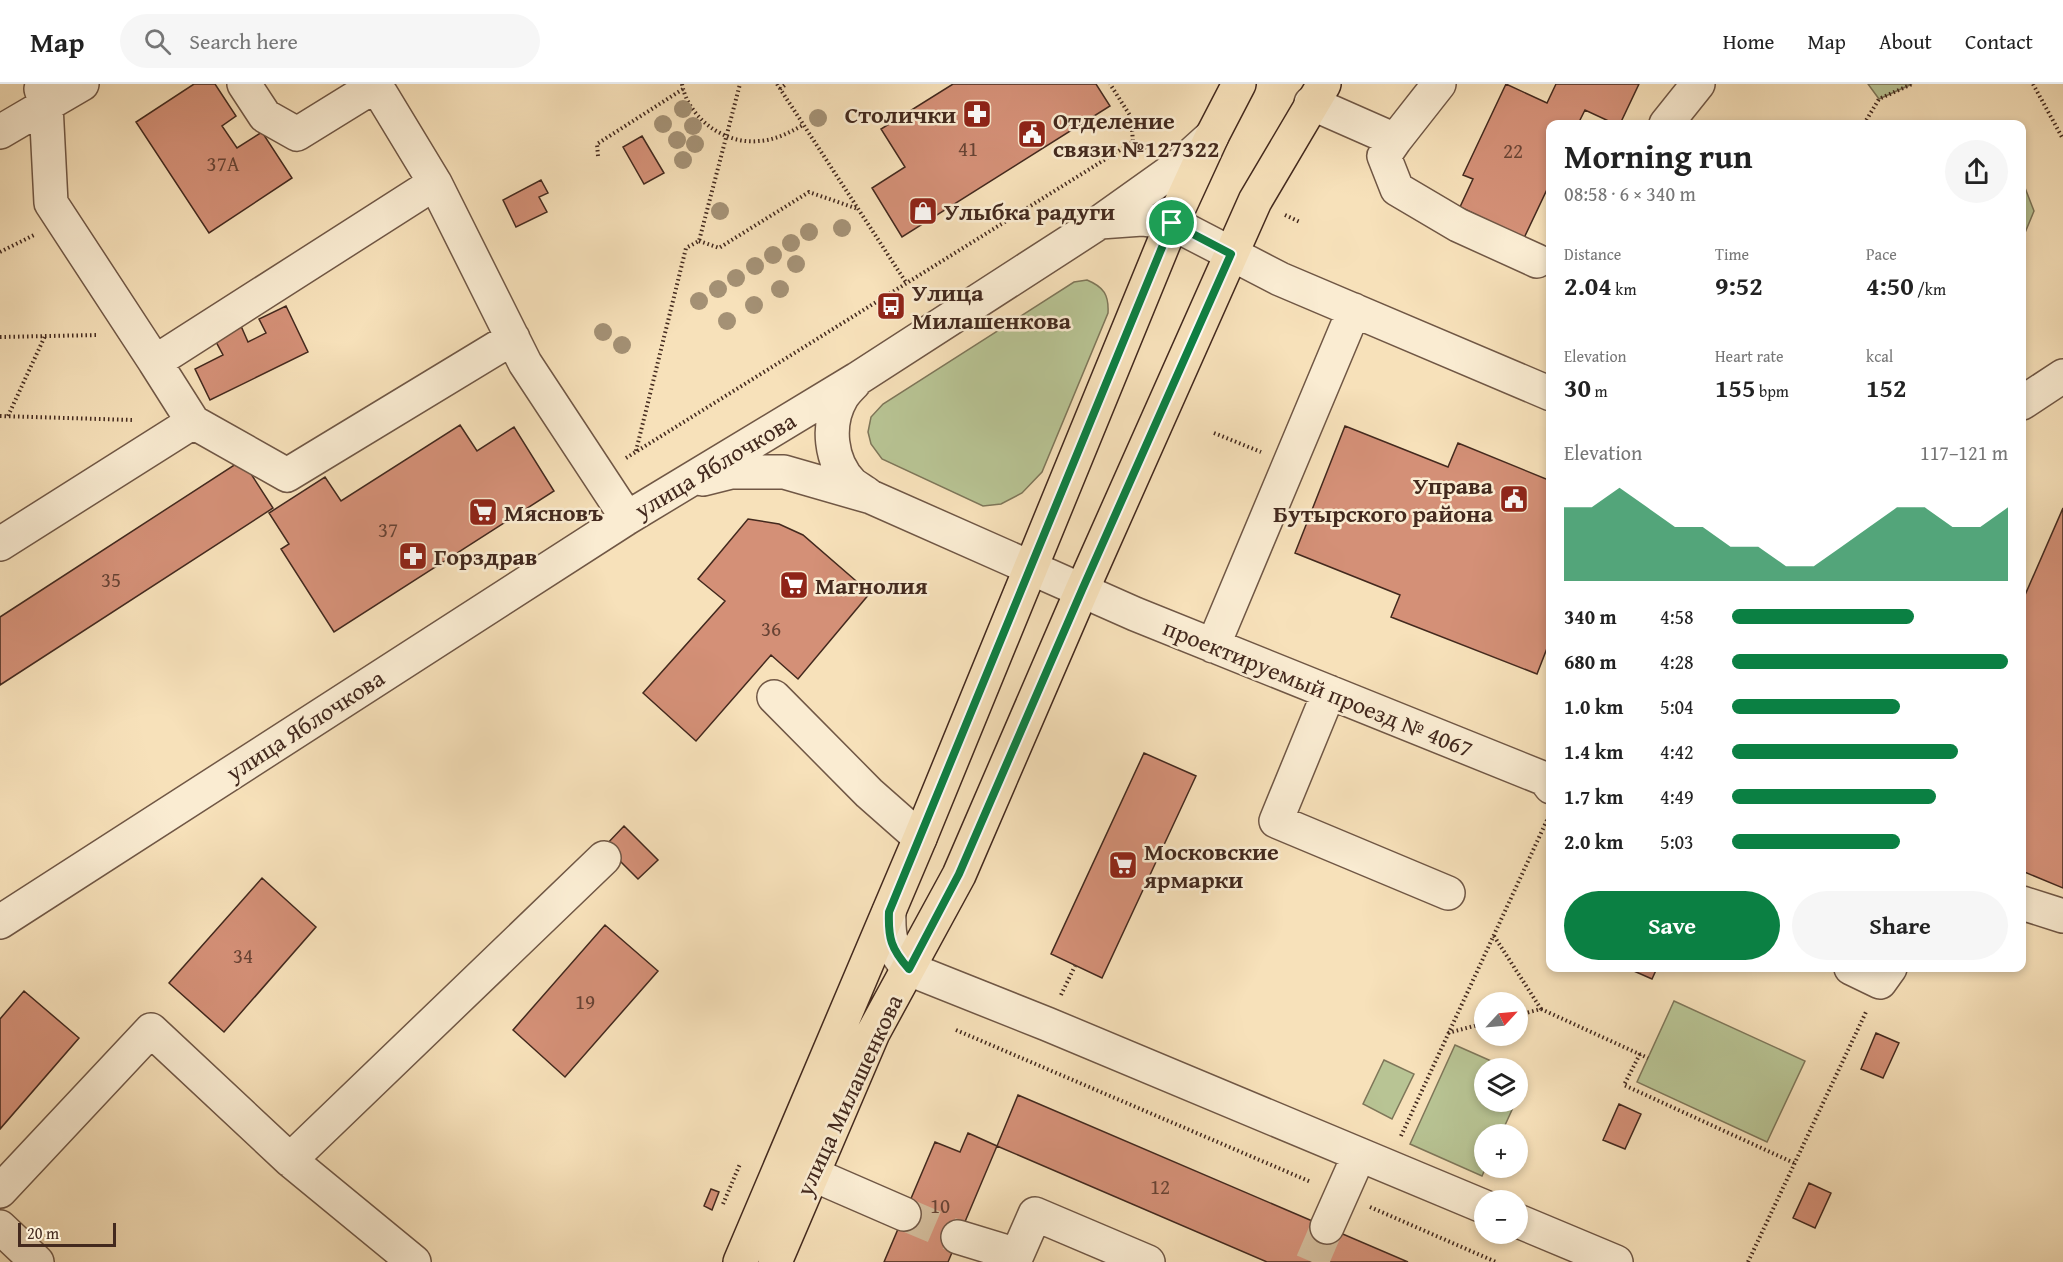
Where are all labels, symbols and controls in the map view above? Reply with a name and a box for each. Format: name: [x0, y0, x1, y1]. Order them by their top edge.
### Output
search box: [120, 14, 540, 68]
text: Map: [30, 21, 84, 62]
icon: search: [141, 25, 174, 58]
text: Search here: [189, 25, 298, 57]
text: Home: [1723, 26, 1774, 57]
text: Map: [1807, 26, 1846, 57]
text: About: [1879, 26, 1932, 57]
text: Contact: [1965, 26, 2033, 57]
place label: Столички: [845, 97, 956, 132]
pharmacy icon: Столички: [961, 98, 993, 130]
place label: Отделение связи №127322: [1053, 103, 1219, 166]
public building icon: Отделение связи №127322: [1016, 118, 1048, 150]
text: Morning run: [1564, 132, 1753, 180]
house number: 41: [958, 133, 978, 164]
house number: 22: [1503, 135, 1523, 166]
button: share: [1945, 140, 2008, 203]
house number: 37А: [207, 148, 240, 179]
text: 08:58 · 6 × 340 m: [1564, 179, 1696, 208]
place label: Улыбка радуги: [944, 194, 1115, 229]
shop icon: Улыбка радуги: [907, 195, 939, 227]
pin: [1146, 197, 1197, 248]
icon: arrive: [1155, 206, 1188, 239]
text: Distance: [1564, 242, 1621, 266]
text: Time: [1715, 242, 1749, 266]
text: Pace: [1866, 242, 1897, 266]
text: 2.04: [1564, 266, 1612, 305]
text: 9:52: [1715, 266, 1763, 305]
text: 4:50: [1866, 266, 1914, 305]
place label: Улица Милашенкова: [912, 275, 1072, 338]
text: km: [1612, 277, 1636, 301]
text: /km: [1914, 277, 1946, 301]
bus stop icon: Улица Милашенкова: [875, 290, 907, 322]
text: Elevation: [1564, 344, 1627, 368]
text: Heart rate: [1715, 344, 1784, 368]
text: kcal: [1866, 344, 1893, 368]
text: 30: [1564, 368, 1591, 407]
text: 155: [1715, 368, 1755, 407]
text: 152: [1866, 368, 1906, 407]
text: m: [1591, 379, 1608, 403]
text: bpm: [1755, 379, 1789, 403]
street label: улица Яблочкова: [627, 403, 803, 528]
text: Elevation: [1564, 438, 1642, 467]
text: 117–121 m: [1920, 438, 2008, 467]
place label: Управа Бутырского района: [1273, 468, 1494, 531]
public building icon: Управа Бутырского района: [1498, 483, 1530, 515]
place label: Мясновъ: [504, 495, 603, 530]
supermarket icon: Мясновъ: [467, 496, 499, 528]
house number: 37: [378, 514, 398, 545]
place label: Горздрав: [434, 539, 537, 574]
pharmacy icon: Горздрав: [397, 540, 429, 572]
house number: 35: [101, 564, 121, 595]
place label: Магнолия: [815, 568, 928, 603]
supermarket icon: Магнолия: [778, 569, 810, 601]
text: 340 m: [1564, 602, 1617, 631]
text: 4:58: [1660, 602, 1694, 631]
street label: проектируемый проезд № 4067: [1158, 610, 1478, 766]
house number: 36: [761, 613, 781, 644]
text: 680 m: [1564, 647, 1617, 676]
text: 4:28: [1660, 647, 1694, 676]
street label: улица Яблочкова: [218, 660, 392, 790]
text: 1.0 km: [1564, 692, 1623, 721]
text: 5:04: [1660, 692, 1694, 721]
text: 1.4 km: [1564, 737, 1623, 766]
text: 4:42: [1660, 737, 1694, 766]
text: 1.7 km: [1564, 782, 1623, 811]
text: 4:49: [1660, 782, 1694, 811]
text: 2.0 km: [1564, 827, 1623, 856]
text: 5:03: [1660, 827, 1694, 856]
place label: Московские ярмарки: [1143, 834, 1279, 897]
supermarket icon: Московские ярмарки: [1107, 849, 1139, 881]
button: Save: [1564, 891, 1780, 960]
button: Share: [1792, 891, 2008, 960]
house number: 34: [233, 940, 253, 971]
house number: 19: [575, 986, 595, 1017]
street label: улица Милашенкова: [786, 988, 911, 1203]
north arrow: [1474, 992, 1528, 1046]
map controls: [1474, 992, 1528, 1244]
button: layers: [1474, 1058, 1528, 1112]
button: +: [1474, 1124, 1528, 1178]
house number: 12: [1150, 1171, 1170, 1202]
house number: 10: [930, 1190, 950, 1221]
button: −: [1474, 1190, 1528, 1244]
scale bar: [18, 1220, 116, 1248]
text: 20 m: [27, 1221, 59, 1245]

